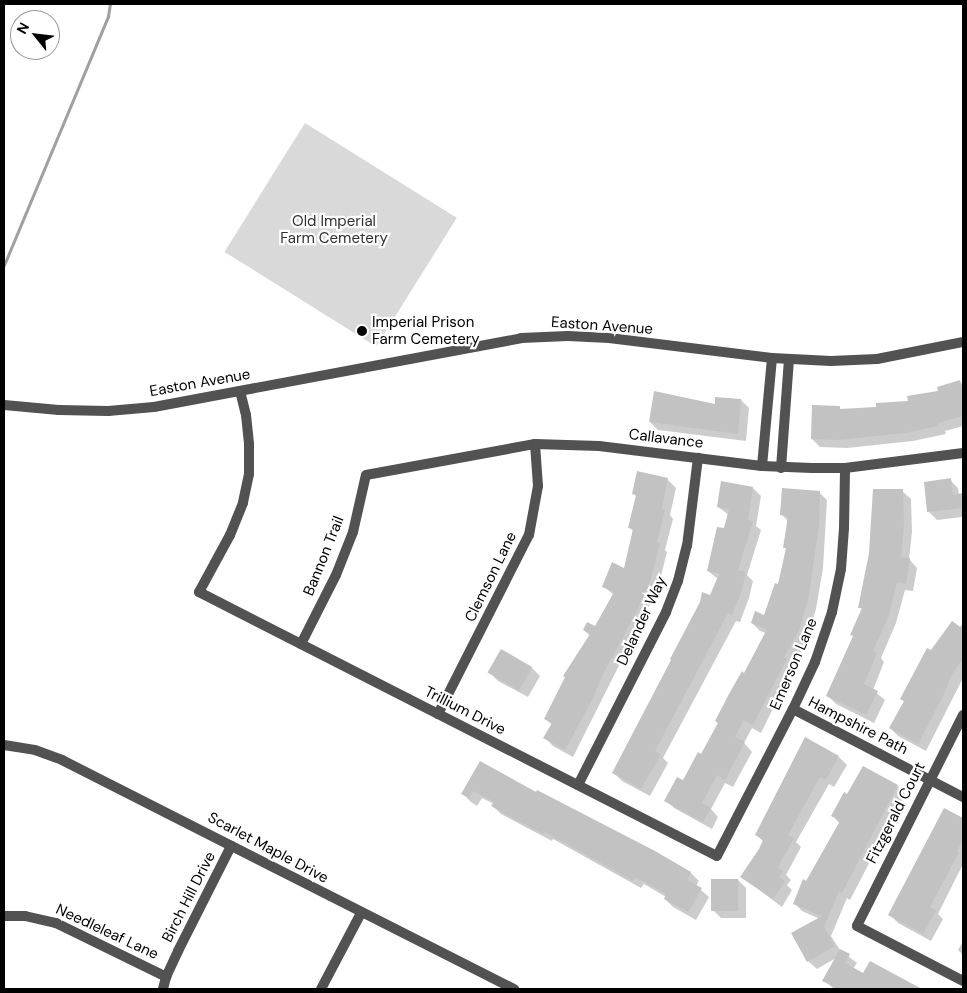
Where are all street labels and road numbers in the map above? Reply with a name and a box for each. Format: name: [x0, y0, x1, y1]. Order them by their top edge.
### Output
street label: Easton Avenue: [551, 313, 653, 339]
street label: Easton Avenue: [148, 365, 252, 401]
street label: Callavance: [628, 426, 704, 452]
street label: Bannon Trail: [300, 514, 348, 598]
street label: Clemson Lane: [461, 529, 521, 625]
street label: Delander Way: [613, 573, 671, 669]
street label: Emerson Lane: [767, 615, 821, 713]
street label: Trillium Drive: [422, 683, 508, 739]
street label: Hampshire Path: [805, 693, 911, 759]
street label: Fitzgerald Court: [863, 759, 929, 867]
street label: Scarlet Maple Drive: [205, 809, 331, 887]
street label: Birch Hill Drive: [158, 849, 220, 945]
street label: Needleleaf Lane: [53, 900, 161, 964]

